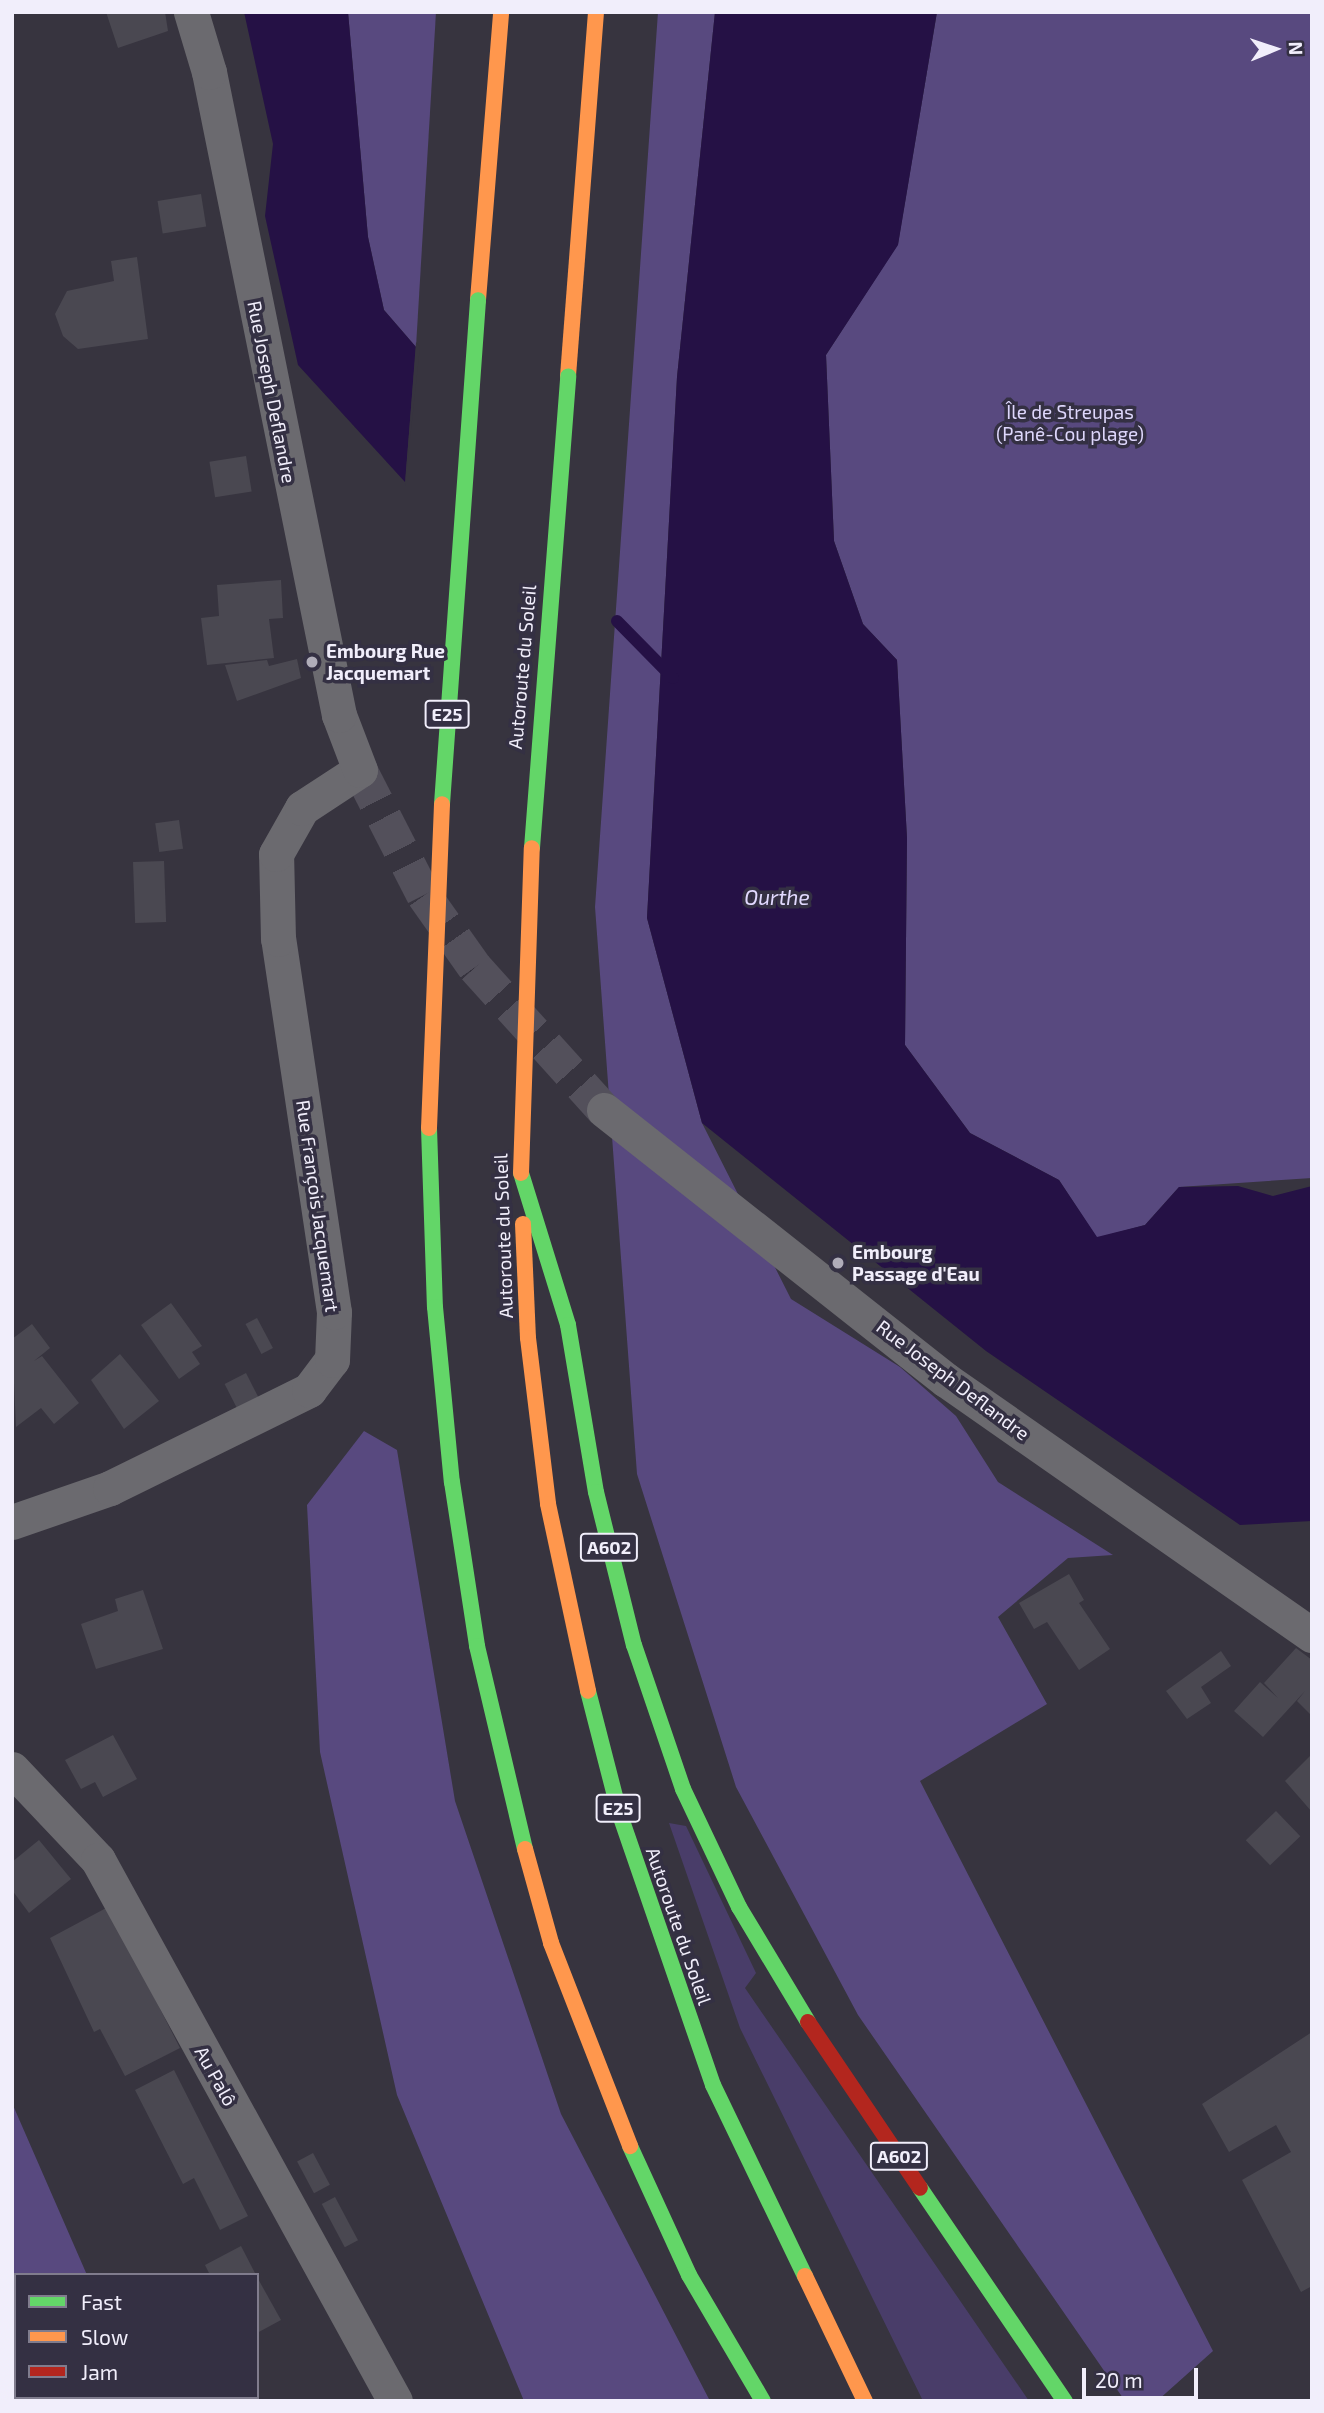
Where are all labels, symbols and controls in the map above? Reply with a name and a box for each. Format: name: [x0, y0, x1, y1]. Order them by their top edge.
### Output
north arrow: [1240, 14, 1310, 84]
text: N: [1285, 41, 1308, 56]
street label: Rue Joseph Deflandre: [243, 299, 301, 485]
park label: Île de Streupas (Panê-Cou plage): [996, 401, 1144, 445]
street label: Autoroute du Soleil: [503, 584, 541, 750]
place label: Embourg Rue Jacquemart: [326, 640, 445, 684]
marker: Embourg Rue Jacquemart: [304, 654, 320, 670]
road number: E25: [424, 700, 470, 728]
water label: Ourthe: [744, 884, 810, 910]
street label: Rue François Jacquemart: [292, 1098, 344, 1314]
street label: Autoroute du Soleil: [489, 1153, 517, 1319]
place label: Embourg Passage d'Eau: [852, 1241, 980, 1285]
marker: Embourg Passage d'Eau: [830, 1255, 846, 1271]
street label: Rue Joseph Deflandre: [872, 1315, 1034, 1445]
road number: A602: [579, 1532, 639, 1562]
road number: E25: [595, 1794, 641, 1822]
street label: Autoroute du Soleil: [641, 1844, 717, 2008]
street label: Au Palô: [190, 2042, 242, 2110]
road number: A602: [869, 2142, 929, 2170]
legend: [14, 2273, 259, 2399]
text: Fast: [81, 2289, 122, 2314]
text: Slow: [81, 2324, 128, 2349]
scale bar: [1086, 2354, 1202, 2398]
text: Jam: [81, 2359, 118, 2384]
text: 20 m: [1095, 2367, 1143, 2392]

